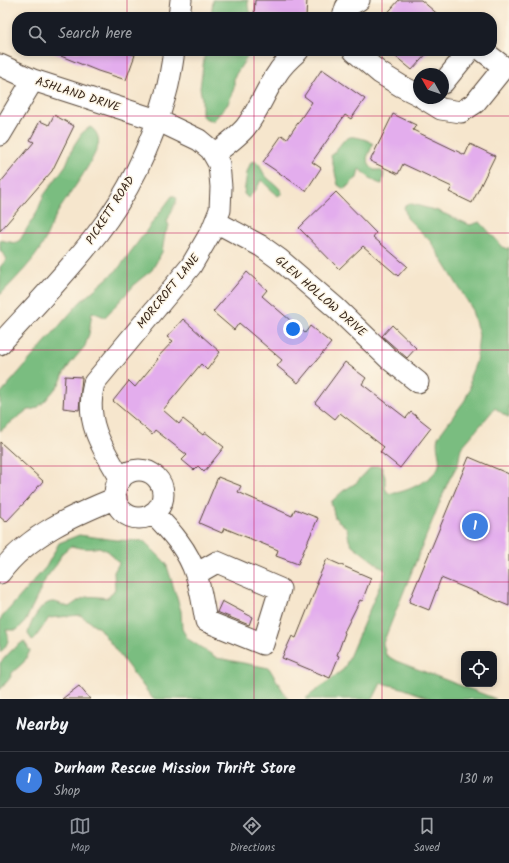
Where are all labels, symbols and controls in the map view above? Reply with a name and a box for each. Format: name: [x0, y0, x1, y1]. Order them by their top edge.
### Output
search box: [12, 12, 497, 56]
text: Search here: [58, 22, 132, 46]
icon: search: [26, 23, 48, 45]
north arrow: [413, 68, 449, 104]
street label: ASHLAND DRIVE: [33, 72, 124, 117]
street label: PICKETT ROAD: [81, 172, 140, 248]
street label: MORCROFT LANE: [132, 249, 205, 333]
street label: GLEN HOLLOW DRIVE: [271, 251, 371, 342]
your location: [283, 319, 303, 339]
pin: 1: [462, 511, 488, 541]
map controls: [461, 651, 497, 687]
button: locate: [461, 651, 497, 687]
text: Nearby: [16, 712, 68, 739]
text: Durham Rescue Mission Thrift Store: [54, 757, 296, 781]
text: 1: [27, 769, 31, 790]
text: 130 m: [459, 769, 493, 790]
text: Shop: [54, 781, 80, 802]
tab: Map: [69, 815, 91, 857]
tab: Directions: [230, 815, 275, 857]
tab: Saved: [414, 815, 440, 857]

